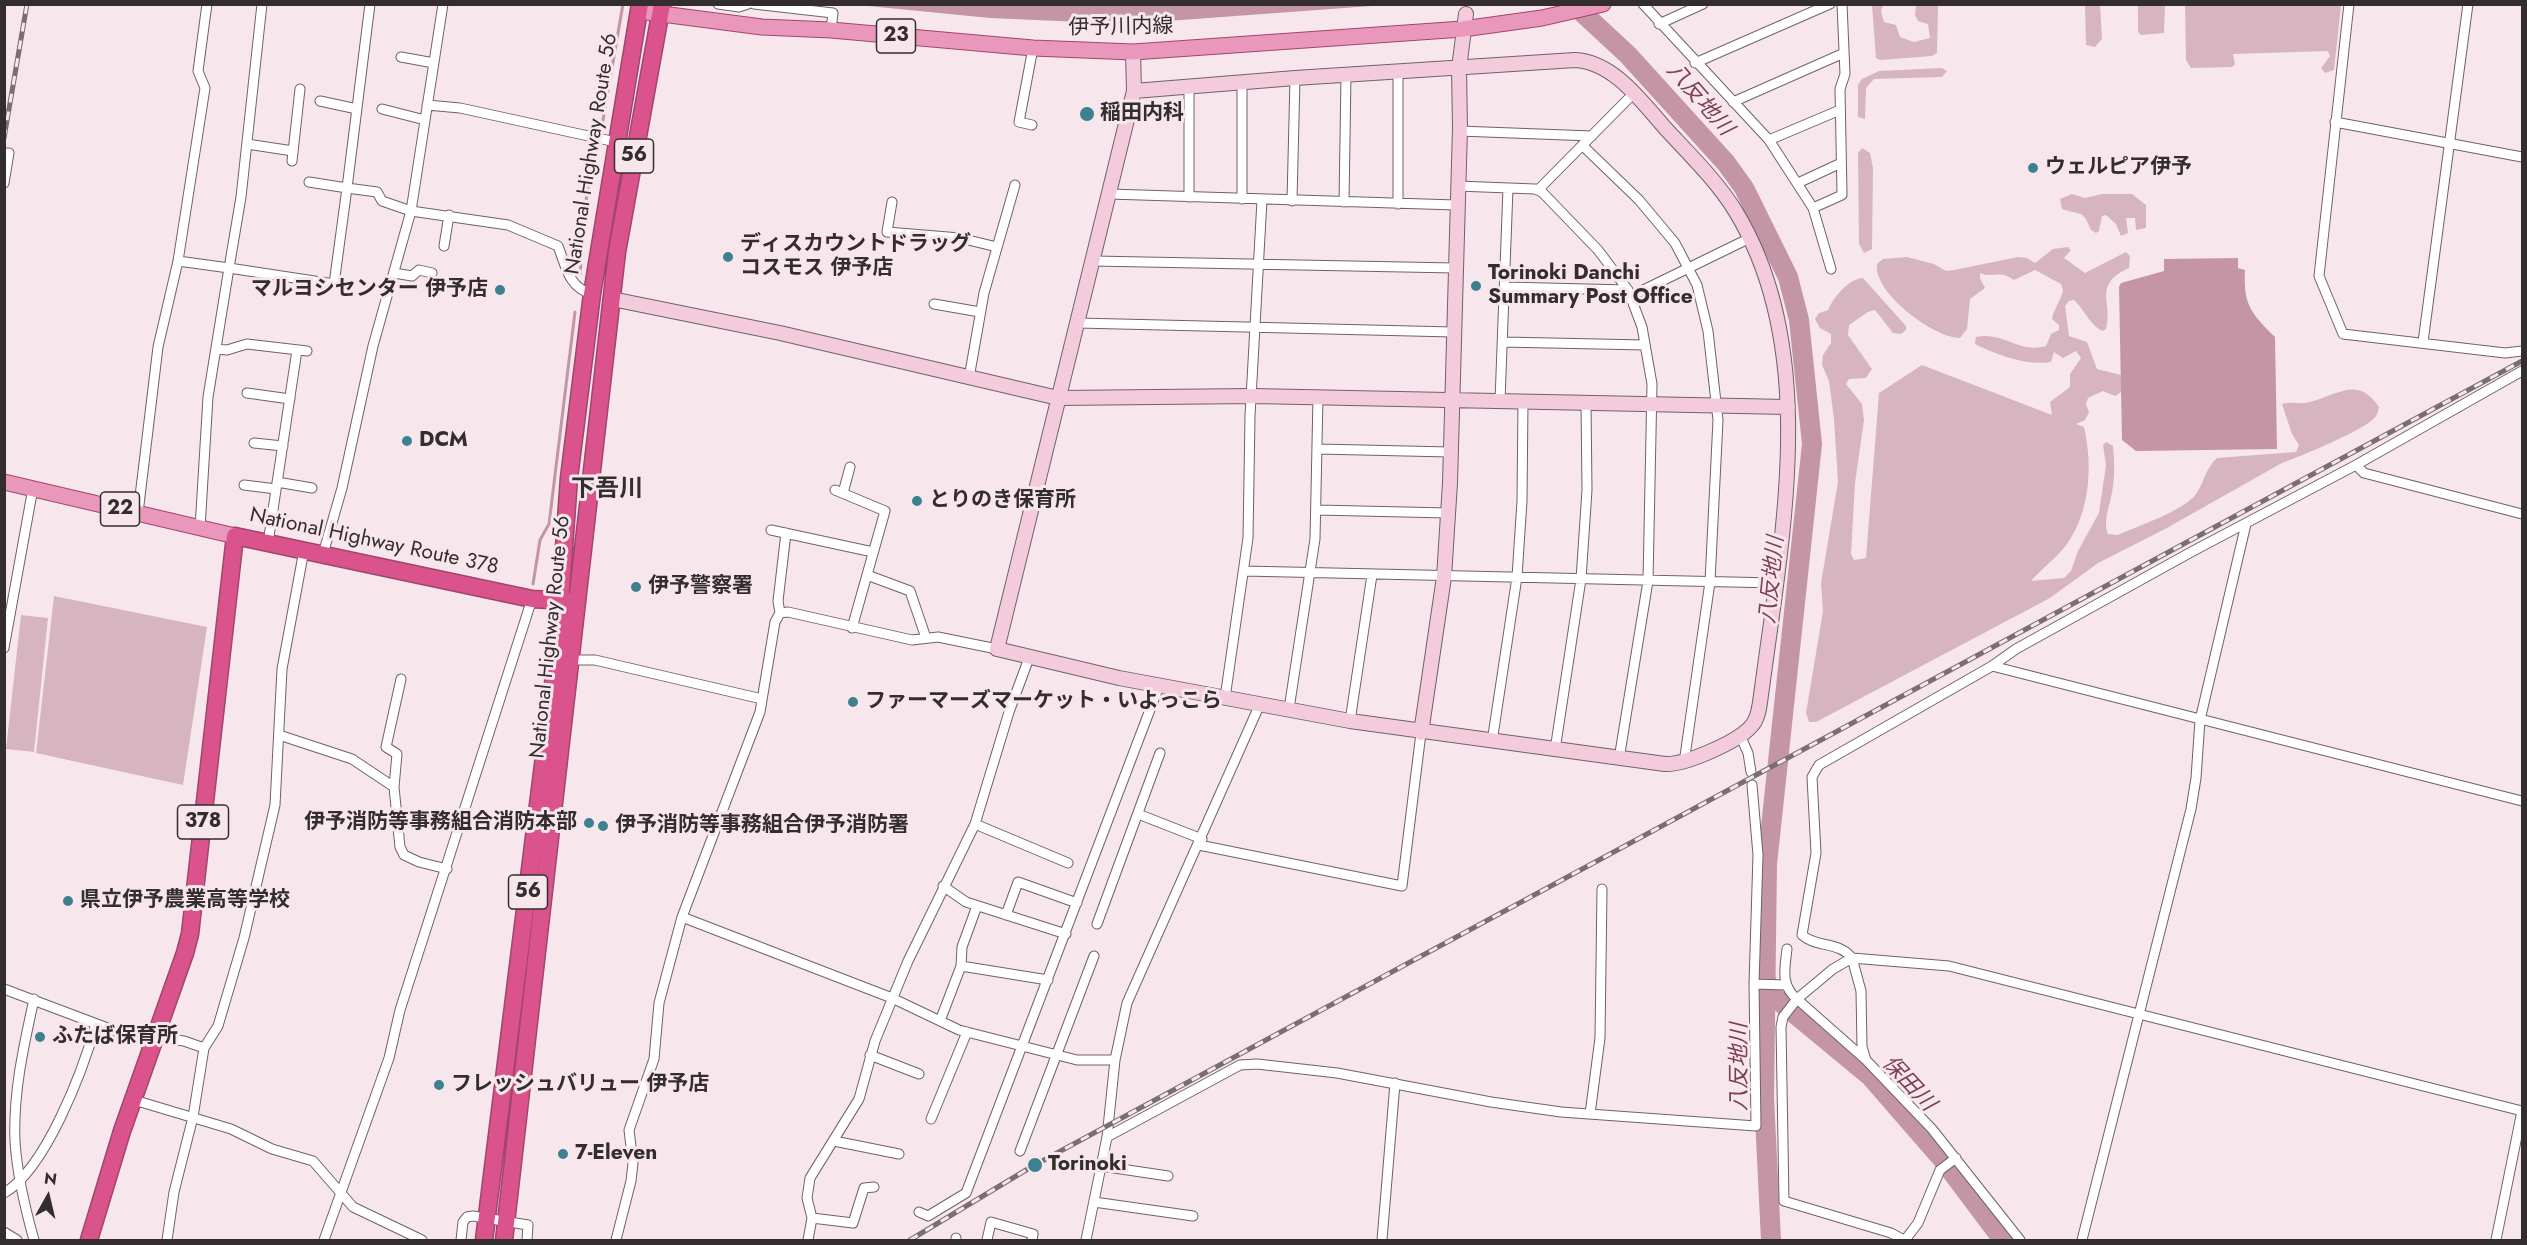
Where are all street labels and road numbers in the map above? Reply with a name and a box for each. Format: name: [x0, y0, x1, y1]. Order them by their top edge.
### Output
street label: 伊予川内線: [1068, 14, 1174, 42]
road number: 23: [876, 19, 916, 53]
street label: National Highway Route 56: [560, 31, 624, 277]
road number: 56: [614, 139, 654, 173]
road number: 22: [100, 492, 140, 526]
street label: National Highway Route 378: [247, 503, 501, 581]
street label: National Highway Route 56: [526, 514, 576, 760]
road number: 378: [178, 805, 228, 839]
road number: 56: [508, 875, 548, 909]

